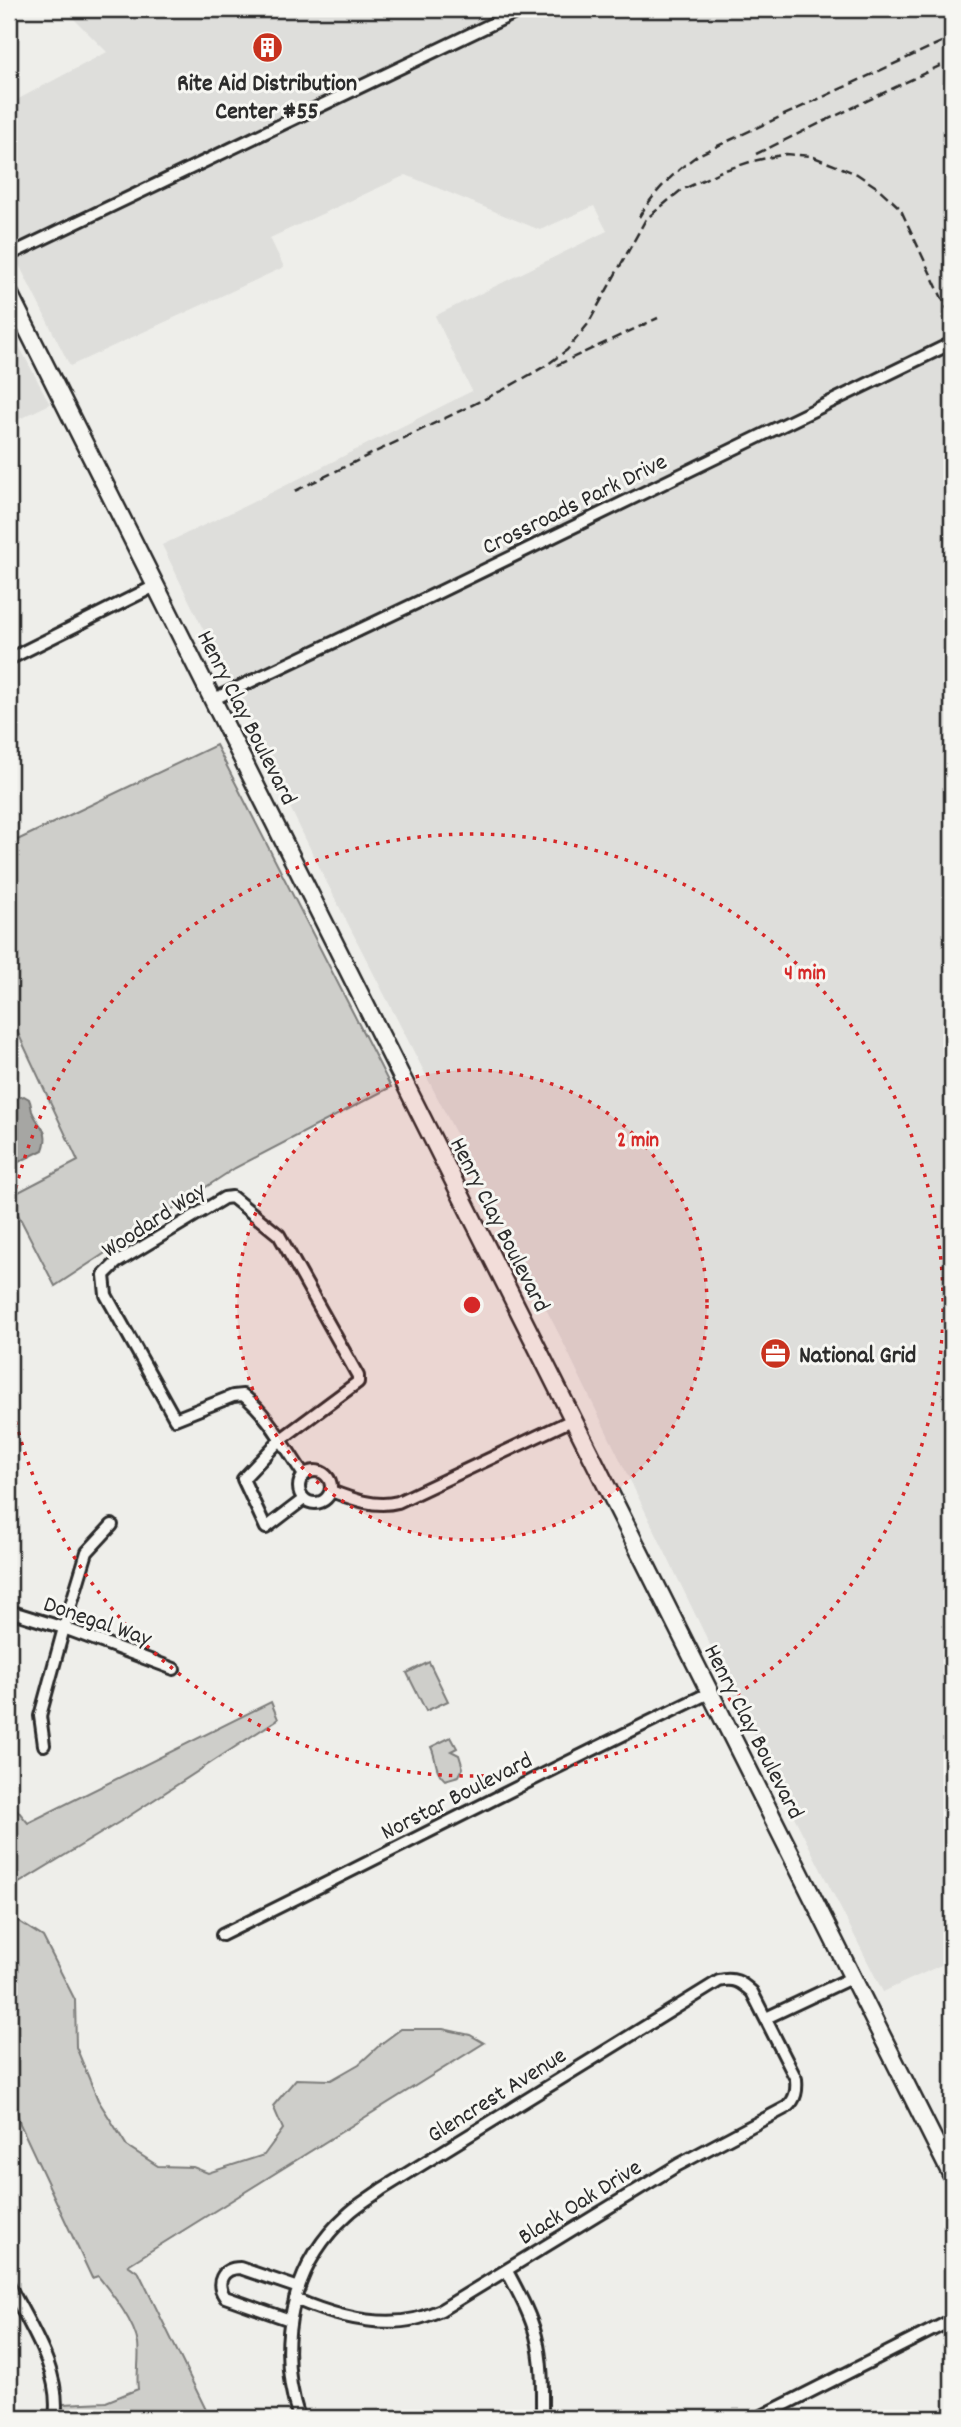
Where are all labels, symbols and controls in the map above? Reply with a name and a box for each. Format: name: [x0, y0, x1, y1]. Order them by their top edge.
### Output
building icon: Rite Aid Distribution Center #55: [250, 31, 284, 65]
place label: Rite Aid Distribution Center #55: [177, 68, 357, 130]
street label: Crossroads Park Drive: [477, 446, 674, 565]
street label: Henry Clay Boulevard: [187, 625, 304, 812]
text: 4 min: [784, 960, 826, 990]
text: 2 min: [617, 1127, 659, 1157]
street label: Henry Clay Boulevard: [440, 1132, 557, 1319]
street label: Woodard Way: [96, 1174, 214, 1268]
centre of rings: [460, 1293, 484, 1317]
office icon: National Grid: [759, 1337, 793, 1371]
place label: National Grid: [799, 1340, 916, 1374]
street label: Donegal Way: [38, 1588, 157, 1658]
street label: Henry Clay Boulevard: [694, 1639, 811, 1826]
street label: Norstar Boulevard: [376, 1745, 539, 1851]
street label: Glencrest Avenue: [421, 2040, 574, 2153]
street label: Black Oak Drive: [512, 2152, 649, 2255]

